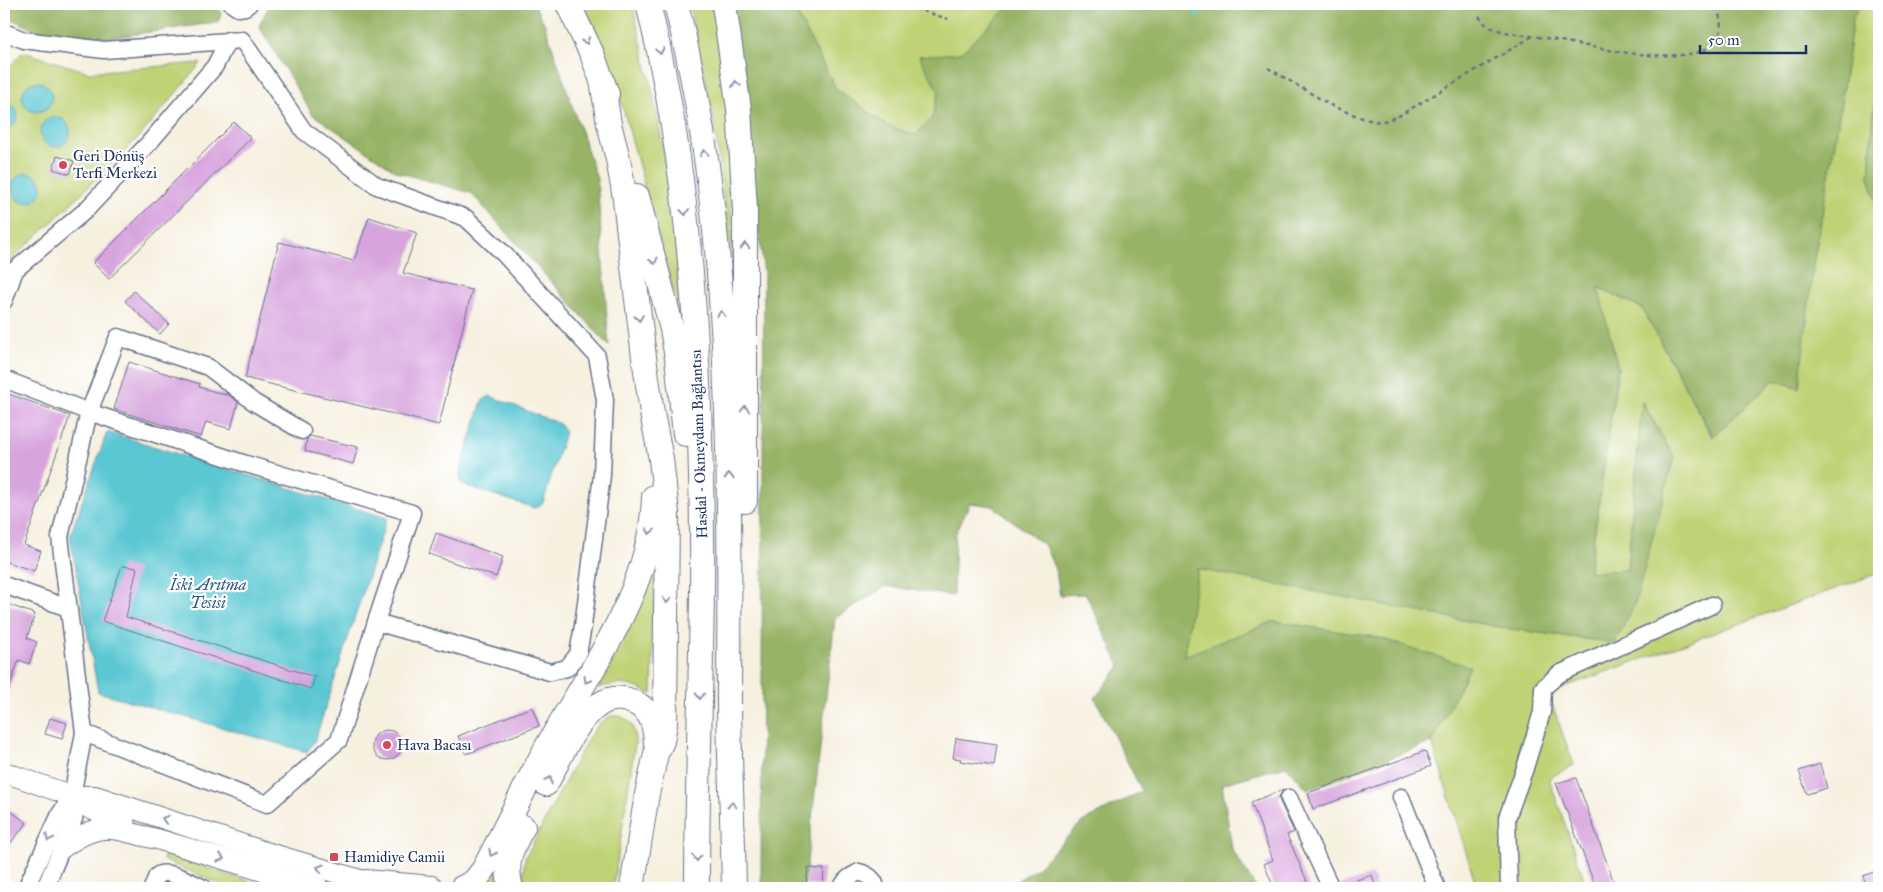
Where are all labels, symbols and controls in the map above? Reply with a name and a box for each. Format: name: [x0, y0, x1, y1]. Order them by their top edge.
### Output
scale bar: [1700, 22, 1807, 54]
text: 50 m: [1708, 31, 1740, 49]
one-way arrow: [580, 36, 590, 45]
one-way arrow: [654, 47, 664, 56]
one-way arrow: [731, 80, 742, 88]
place label: Geri Dönüş Terfi Merkezi: [73, 147, 157, 182]
one-way arrow: [700, 148, 710, 157]
marker: Geri Dönüş Terfi Merkezi: [57, 159, 69, 171]
one-way arrow: [679, 208, 690, 216]
one-way arrow: [740, 242, 750, 250]
one-way arrow: [649, 256, 659, 264]
one-way arrow: [716, 310, 727, 318]
one-way arrow: [633, 314, 644, 322]
street label: Hasdal - Okmeydanı Bağlantısı: [687, 349, 711, 539]
one-way arrow: [740, 404, 750, 412]
one-way arrow: [723, 472, 734, 480]
one-way arrow: [645, 527, 655, 536]
water label: İski Arıtma Tesisi: [169, 574, 247, 612]
one-way arrow: [662, 597, 672, 605]
one-way arrow: [583, 674, 593, 683]
one-way arrow: [694, 692, 705, 700]
place label: Hava Bacası: [397, 736, 471, 754]
marker: Hava Bacası: [381, 739, 393, 751]
one-way arrow: [542, 776, 552, 785]
one-way arrow: [727, 800, 737, 808]
one-way arrow: [161, 815, 169, 825]
one-way arrow: [45, 833, 55, 842]
place label: Hamidiye Camii: [344, 848, 445, 866]
one-way arrow: [488, 848, 498, 857]
marker: Hamidiye Camii: [328, 851, 340, 863]
one-way arrow: [216, 852, 224, 862]
one-way arrow: [692, 855, 702, 863]
one-way arrow: [316, 864, 324, 874]

